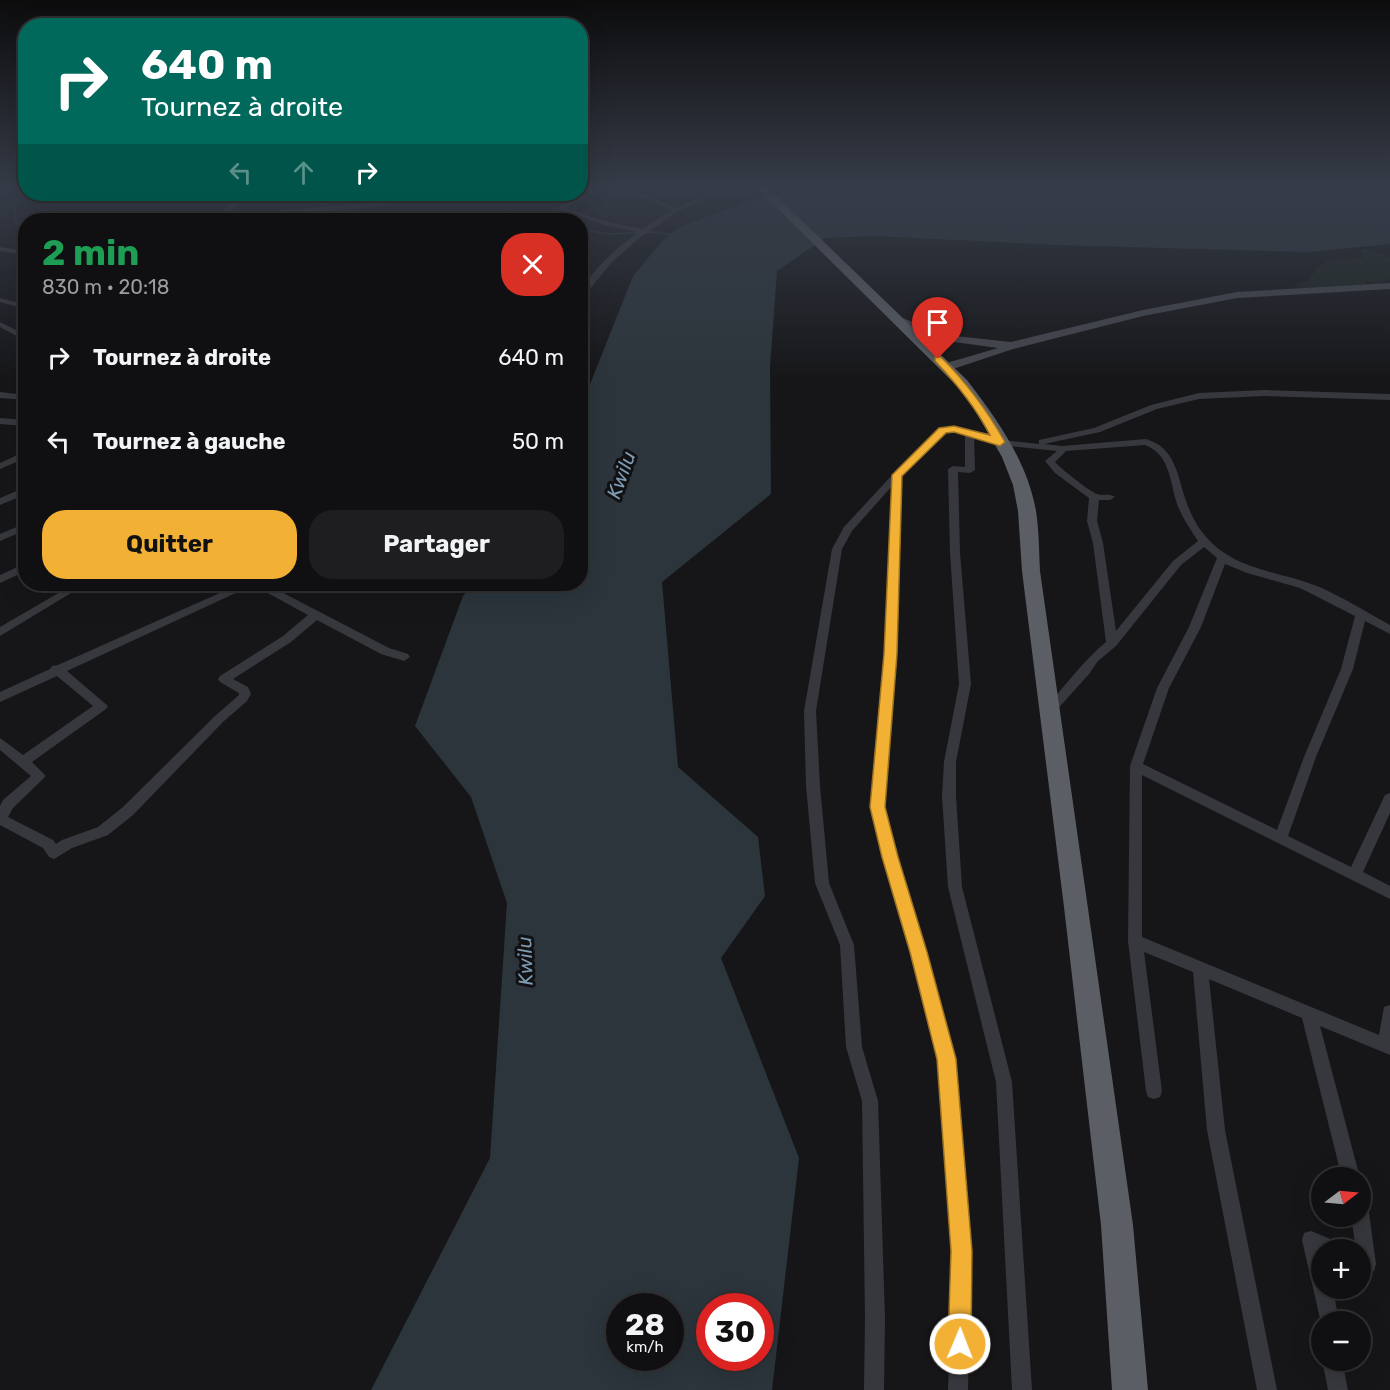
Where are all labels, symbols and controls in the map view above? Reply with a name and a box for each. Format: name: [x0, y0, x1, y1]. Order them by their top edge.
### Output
text: 640 m: [141, 40, 273, 90]
icon: right: [42, 42, 120, 120]
text: Tournez à droite: [141, 91, 343, 123]
icon: left: [224, 156, 257, 189]
icon: ahead: [287, 156, 320, 189]
icon: right: [350, 156, 383, 189]
text: 2 min: [42, 231, 140, 274]
button: close: [501, 233, 564, 296]
text: 830 m · 20:18: [42, 275, 169, 299]
pin: [912, 297, 963, 359]
icon: arrive: [921, 306, 954, 339]
icon: right: [42, 341, 75, 374]
text: Tournez à droite: [93, 344, 271, 371]
text: 640 m: [498, 344, 564, 371]
icon: left: [42, 425, 75, 458]
text: Tournez à gauche: [93, 428, 286, 455]
text: 50 m: [512, 428, 564, 455]
water label: Kwilu: [601, 448, 641, 502]
button: Quitter: [42, 510, 297, 579]
button: Partager: [309, 510, 564, 579]
water label: Kwilu: [512, 936, 538, 986]
north arrow: [1311, 1167, 1371, 1227]
map controls: [1311, 1167, 1371, 1371]
button: +: [1311, 1239, 1371, 1299]
speed limit sign: 30: [696, 1293, 774, 1371]
text: 28: [625, 1307, 665, 1343]
button: −: [1311, 1311, 1371, 1371]
position arrow: [928, 1312, 992, 1376]
text: km/h: [626, 1338, 664, 1356]

